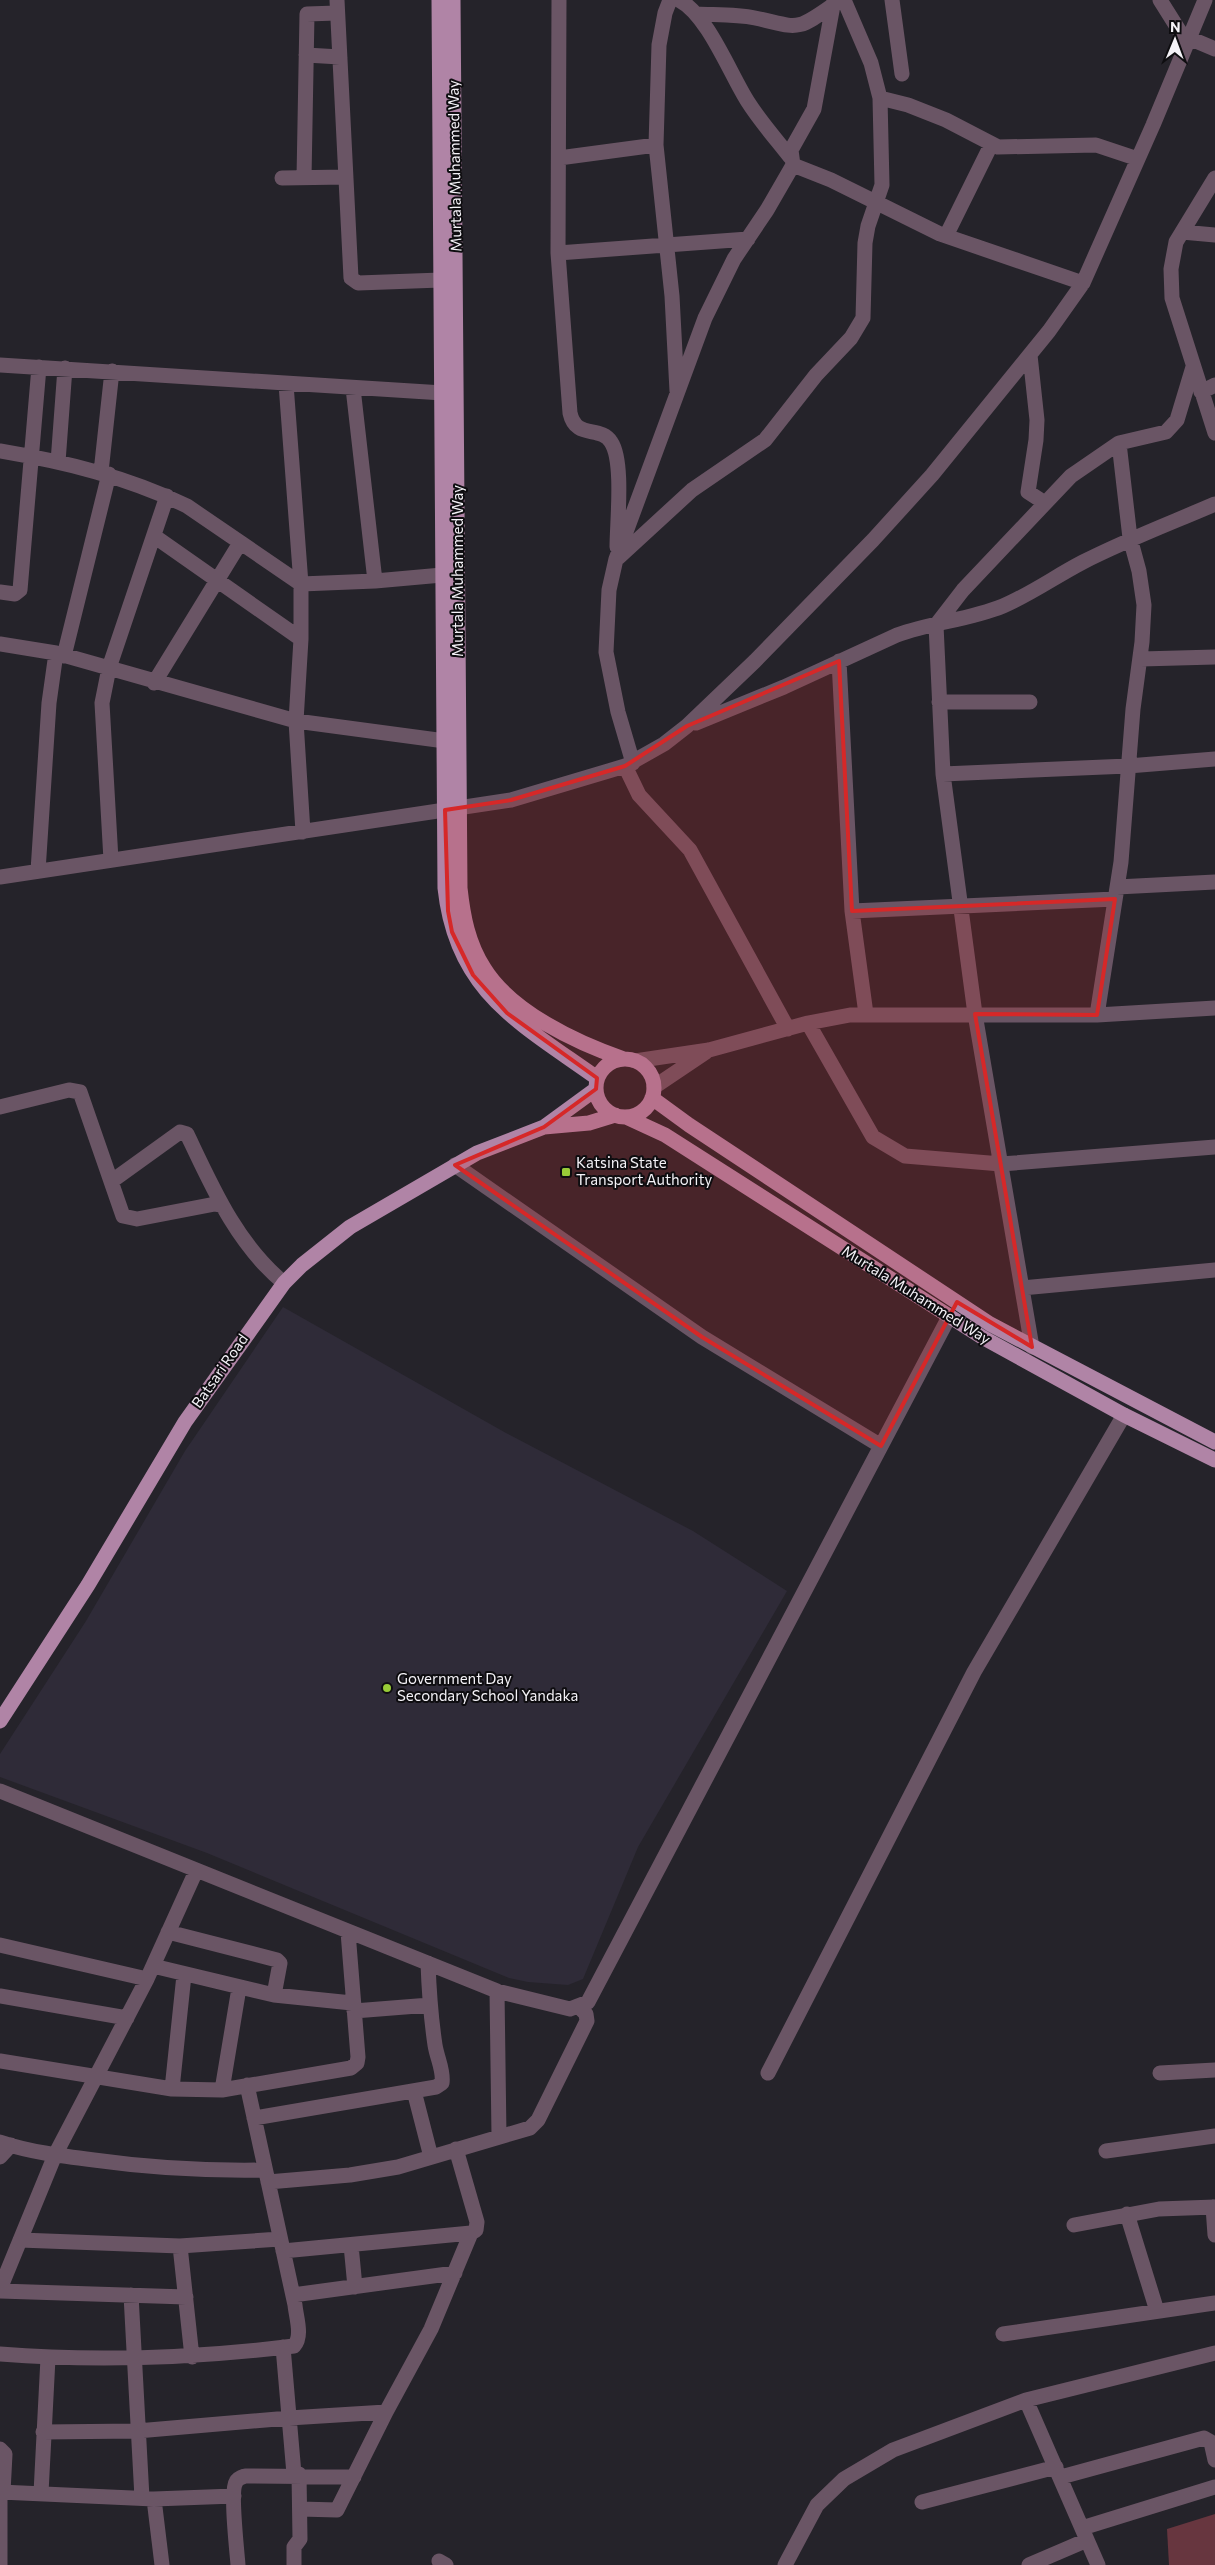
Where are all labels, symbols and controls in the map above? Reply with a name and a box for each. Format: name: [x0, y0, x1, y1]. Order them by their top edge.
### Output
north arrow: [1150, 15, 1200, 65]
text: N: [1170, 18, 1181, 35]
street label: Murtala Muhammed Way: [443, 80, 464, 252]
street label: Murtala Muhammed Way: [448, 485, 466, 657]
place label: Katsina State Transport Authority: [576, 1153, 713, 1188]
marker: Katsina State Transport Authority: [560, 1166, 572, 1178]
street label: Murtala Muhammed Way: [839, 1241, 994, 1347]
street label: Batsari Road: [187, 1330, 251, 1411]
place label: Government Day Secondary School Yandaka: [397, 1669, 578, 1704]
marker: Government Day Secondary School Yandaka: [381, 1682, 393, 1694]

